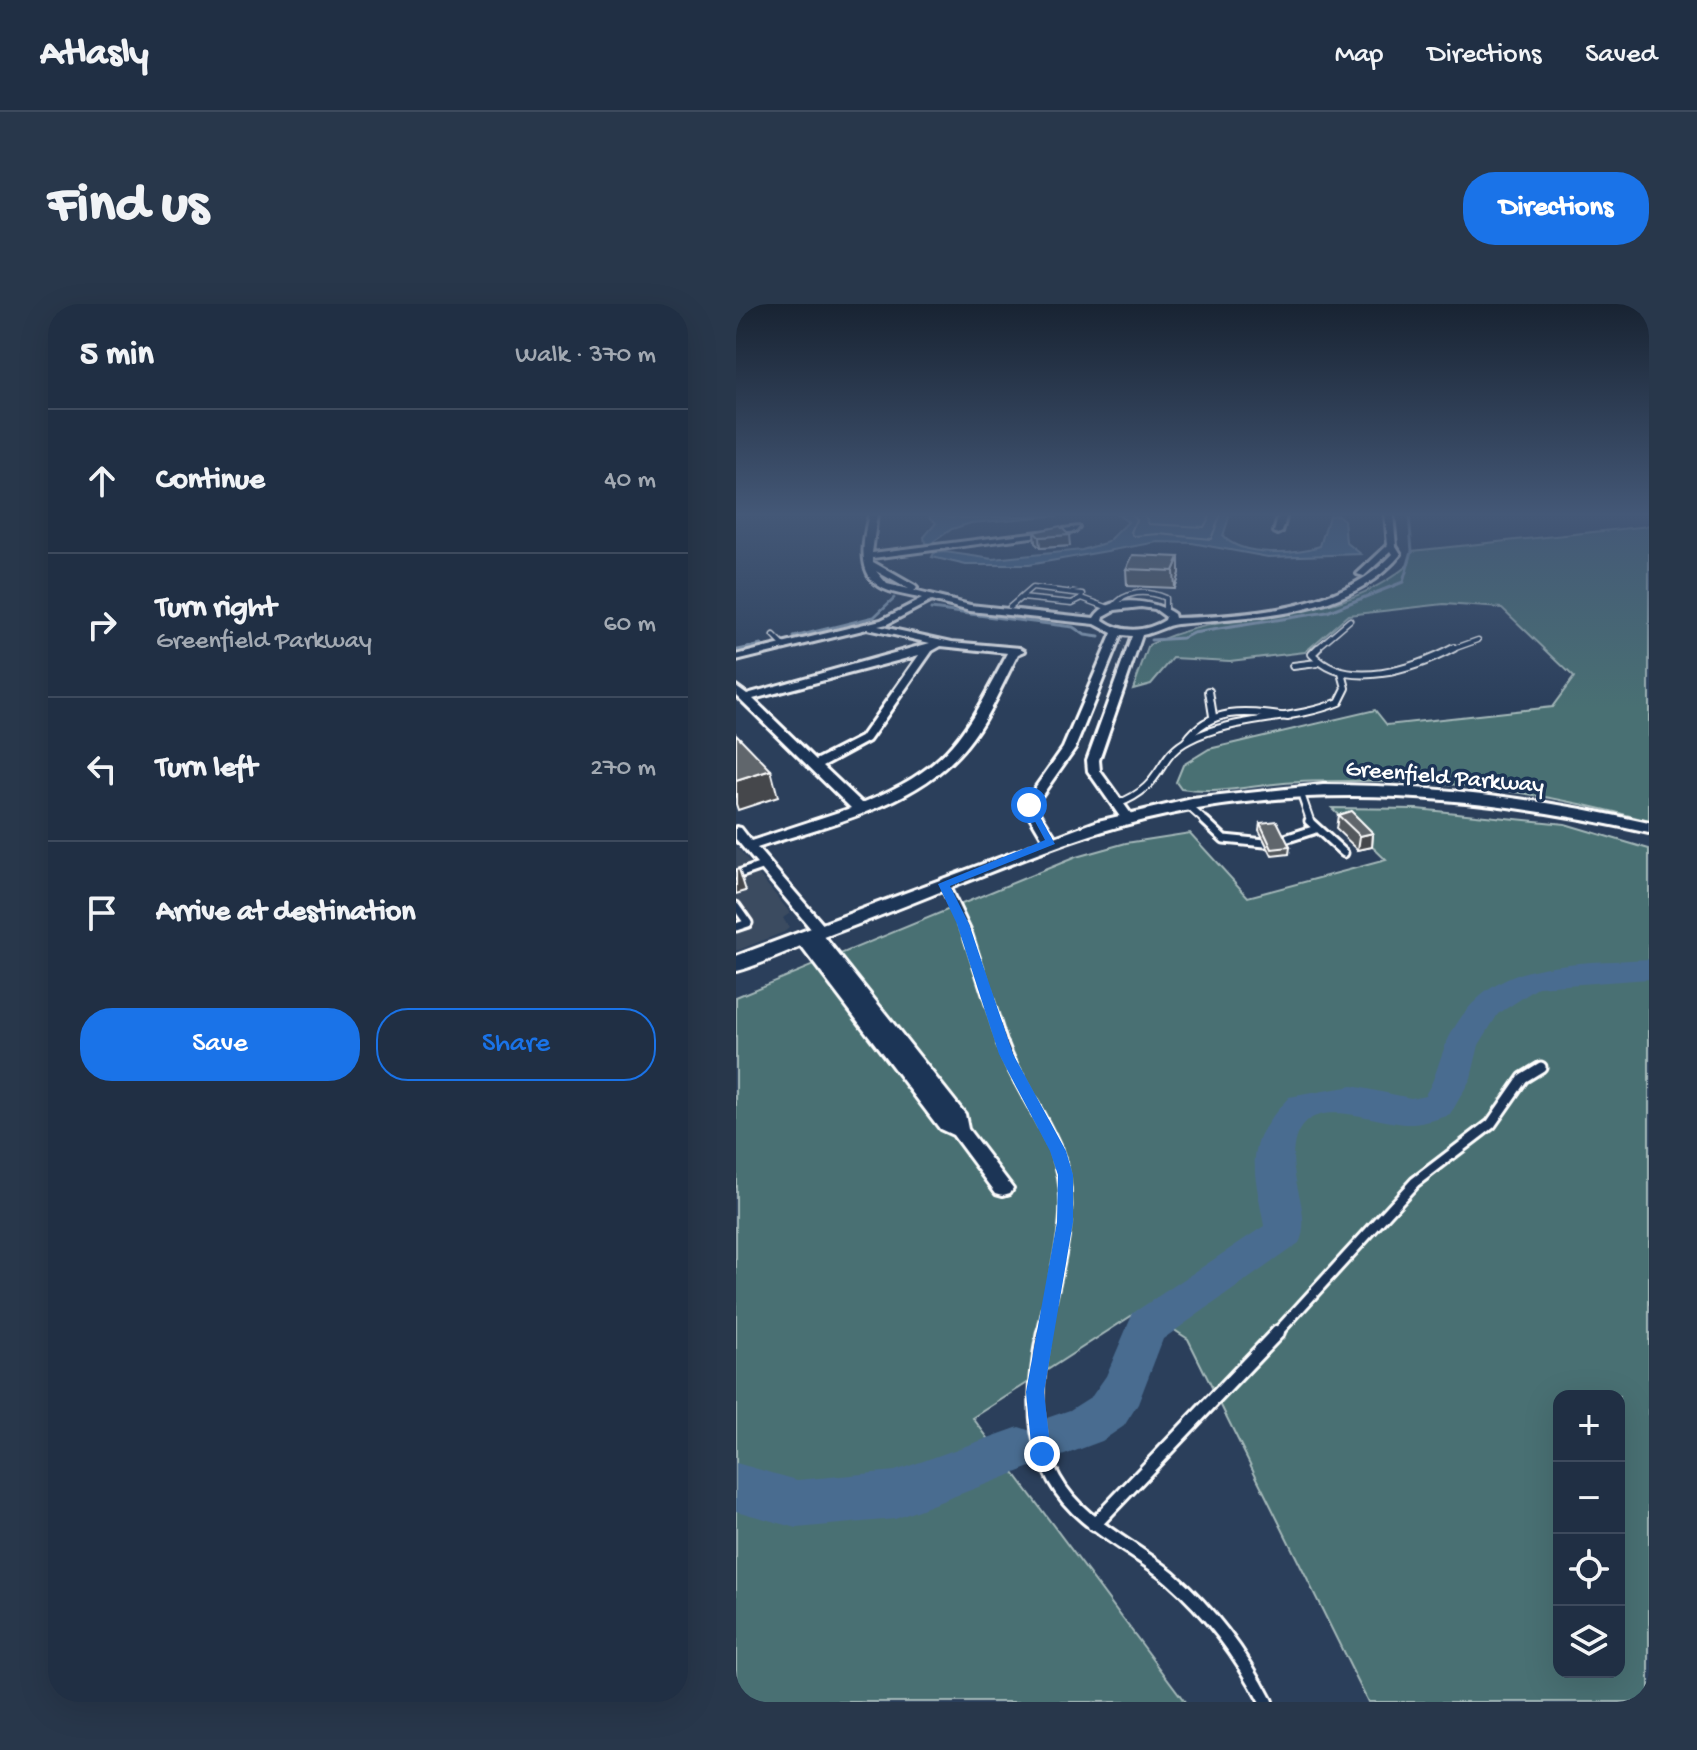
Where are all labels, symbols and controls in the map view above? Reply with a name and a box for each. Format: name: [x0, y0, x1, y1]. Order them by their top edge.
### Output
text: Atlasly: [40, 33, 148, 77]
text: Map: [1335, 39, 1383, 72]
text: Directions: [1427, 39, 1541, 72]
text: Saved: [1585, 39, 1657, 72]
button: Directions: [1463, 172, 1649, 245]
text: Find us: [48, 175, 208, 241]
text: 5 min: [80, 336, 154, 376]
text: Walk · 370 m: [515, 341, 656, 372]
icon: ahead: [80, 459, 124, 503]
text: Continue: [156, 464, 265, 499]
text: 40 m: [604, 466, 656, 497]
text: Turn right: [156, 592, 276, 627]
icon: right: [80, 603, 124, 647]
text: 60 m: [603, 610, 656, 641]
text: Greenfield Parkway: [156, 627, 372, 658]
icon: left: [80, 747, 124, 791]
text: Turn left: [156, 752, 257, 787]
text: 270 m: [590, 754, 656, 785]
street label: Greenfield Parkway: [1344, 755, 1545, 802]
route start: [1011, 787, 1047, 823]
icon: arrive: [80, 891, 124, 935]
text: Arrive at destination: [156, 896, 416, 931]
button: Save: [80, 1008, 360, 1081]
button: Share: [376, 1008, 656, 1081]
map controls: [1553, 1390, 1625, 1678]
button: +: [1553, 1390, 1625, 1462]
route end: [1024, 1436, 1060, 1472]
button: −: [1553, 1462, 1625, 1534]
button: locate: [1553, 1534, 1625, 1606]
button: layers: [1553, 1606, 1625, 1678]

